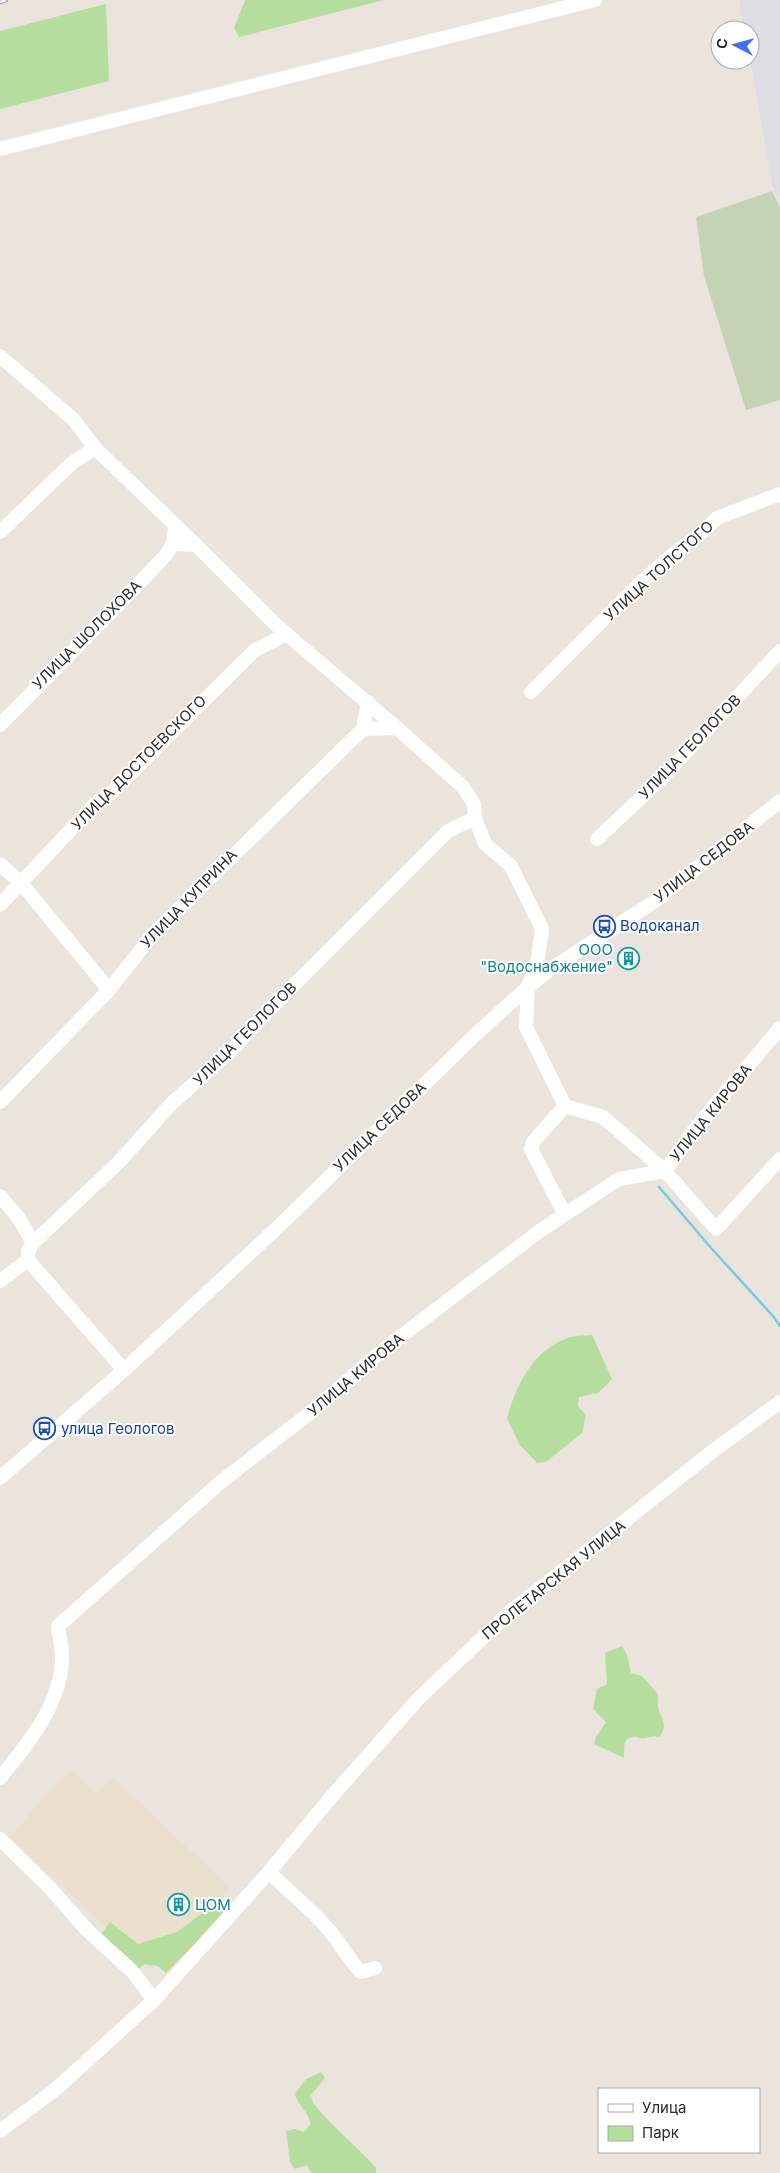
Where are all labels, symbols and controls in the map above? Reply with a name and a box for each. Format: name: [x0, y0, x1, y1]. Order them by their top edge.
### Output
north arrow: [710, 20, 760, 70]
text: С: [713, 38, 731, 50]
street label: УЛИЦА ТОЛСТОГО: [600, 517, 717, 625]
street label: УЛИЦА ШОЛОХОВА: [28, 576, 145, 693]
street label: УЛИЦА ГЕОЛОГОВ: [635, 690, 745, 803]
street label: УЛИЦА ДОСТОЕВСКОГО: [67, 691, 210, 834]
street label: УЛИЦА СЕДОВА: [650, 817, 757, 906]
street label: УЛИЦА КУПРИНА: [137, 845, 241, 952]
bus stop icon: Водоканал: [592, 914, 616, 938]
place label: Водоканал: [620, 916, 700, 935]
place label: ООО "Водоснабжение": [480, 940, 613, 976]
building icon: ООО "Водоснабжение": [617, 947, 641, 971]
street label: УЛИЦА ГЕОЛОГОВ: [189, 978, 300, 1089]
street label: УЛИЦА КИРОВА: [665, 1060, 756, 1165]
street label: УЛИЦА СЕДОВА: [329, 1078, 430, 1176]
street label: УЛИЦА КИРОВА: [304, 1329, 408, 1420]
bus stop icon: улица Геологов: [33, 1417, 57, 1441]
place label: улица Геологов: [61, 1419, 174, 1438]
street label: ПРОЛЕТАРСКАЯ УЛИЦА: [478, 1516, 629, 1643]
building icon: ЦОМ: [167, 1893, 191, 1917]
place label: ЦОМ: [195, 1895, 231, 1914]
legend: [598, 2088, 760, 2153]
text: Улица: [642, 2098, 686, 2117]
text: Парк: [642, 2123, 679, 2142]

